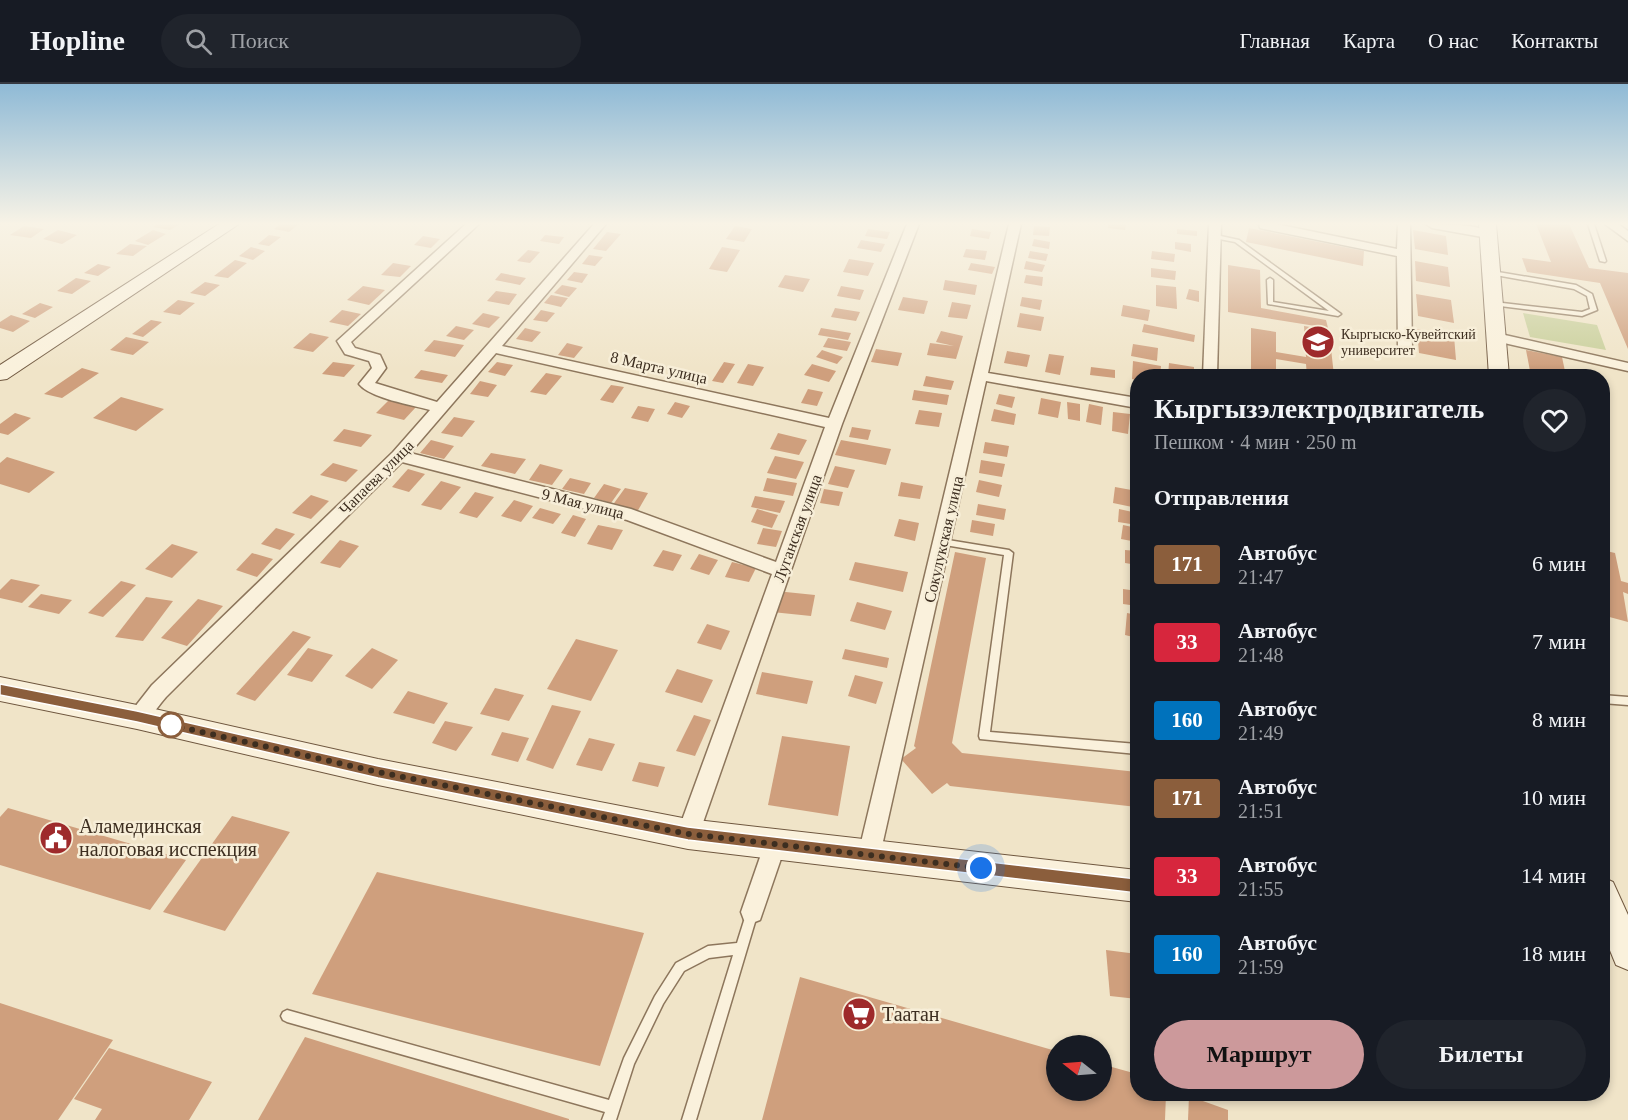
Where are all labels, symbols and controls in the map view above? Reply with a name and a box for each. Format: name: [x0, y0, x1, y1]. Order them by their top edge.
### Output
search box: [161, 14, 581, 68]
text: Hopline: [30, 25, 125, 56]
icon: search: [182, 25, 215, 58]
text: Поиск: [230, 28, 289, 53]
text: Главная: [1240, 29, 1310, 53]
text: Карта: [1343, 29, 1395, 53]
text: О нас: [1428, 29, 1478, 53]
text: Контакты: [1511, 29, 1598, 53]
school or university icon: Кыргыско-Кувейтский университет: [1300, 324, 1336, 360]
place label: Кыргыско-Кувейтский университет: [1341, 327, 1476, 358]
street label: 8 Марта улица: [609, 348, 709, 388]
button: heart: [1523, 389, 1586, 452]
text: Кыргызэлектродвигатель: [1154, 393, 1484, 424]
text: Пешком · 4 мин · 250 m: [1154, 431, 1357, 453]
street label: Чапаева улица: [336, 437, 418, 519]
street label: Луганская улица: [770, 472, 826, 585]
street label: Сокулукская улица: [921, 474, 967, 604]
street label: 9 Мая улица: [540, 485, 626, 523]
text: Отправления: [1154, 485, 1289, 510]
text: Автобус: [1238, 540, 1317, 565]
text: 6 мин: [1532, 551, 1586, 576]
text: 171: [1171, 552, 1203, 576]
text: 21:47: [1238, 566, 1284, 588]
text: Автобус: [1238, 618, 1317, 643]
text: 7 мин: [1532, 629, 1586, 654]
text: 33: [1177, 630, 1198, 654]
text: 21:48: [1238, 644, 1284, 666]
text: Автобус: [1238, 696, 1317, 721]
text: 8 мин: [1532, 707, 1586, 732]
text: 160: [1171, 708, 1203, 732]
unlabelled marker: [158, 712, 184, 738]
text: 21:49: [1238, 722, 1284, 744]
text: Автобус: [1238, 774, 1317, 799]
text: 10 мин: [1521, 785, 1586, 810]
text: 171: [1171, 786, 1203, 810]
text: 21:51: [1238, 800, 1284, 822]
place label: Аламединская налоговая исспекция: [79, 815, 257, 861]
public building icon: Аламединская налоговая исспекция: [38, 820, 74, 856]
text: Автобус: [1238, 852, 1317, 877]
your location: [966, 853, 996, 883]
text: 14 мин: [1521, 863, 1586, 888]
text: 33: [1177, 864, 1198, 888]
text: 21:55: [1238, 878, 1284, 900]
text: Автобус: [1238, 930, 1317, 955]
text: 18 мин: [1521, 941, 1586, 966]
text: 160: [1171, 942, 1203, 966]
text: 21:59: [1238, 956, 1284, 978]
supermarket icon: Таатан: [841, 996, 877, 1032]
place label: Таатан: [882, 1003, 940, 1025]
button: Маршрут: [1154, 1020, 1364, 1089]
button: Билеты: [1376, 1020, 1586, 1089]
north arrow: [1046, 1035, 1112, 1101]
map controls: [1046, 1035, 1112, 1101]

